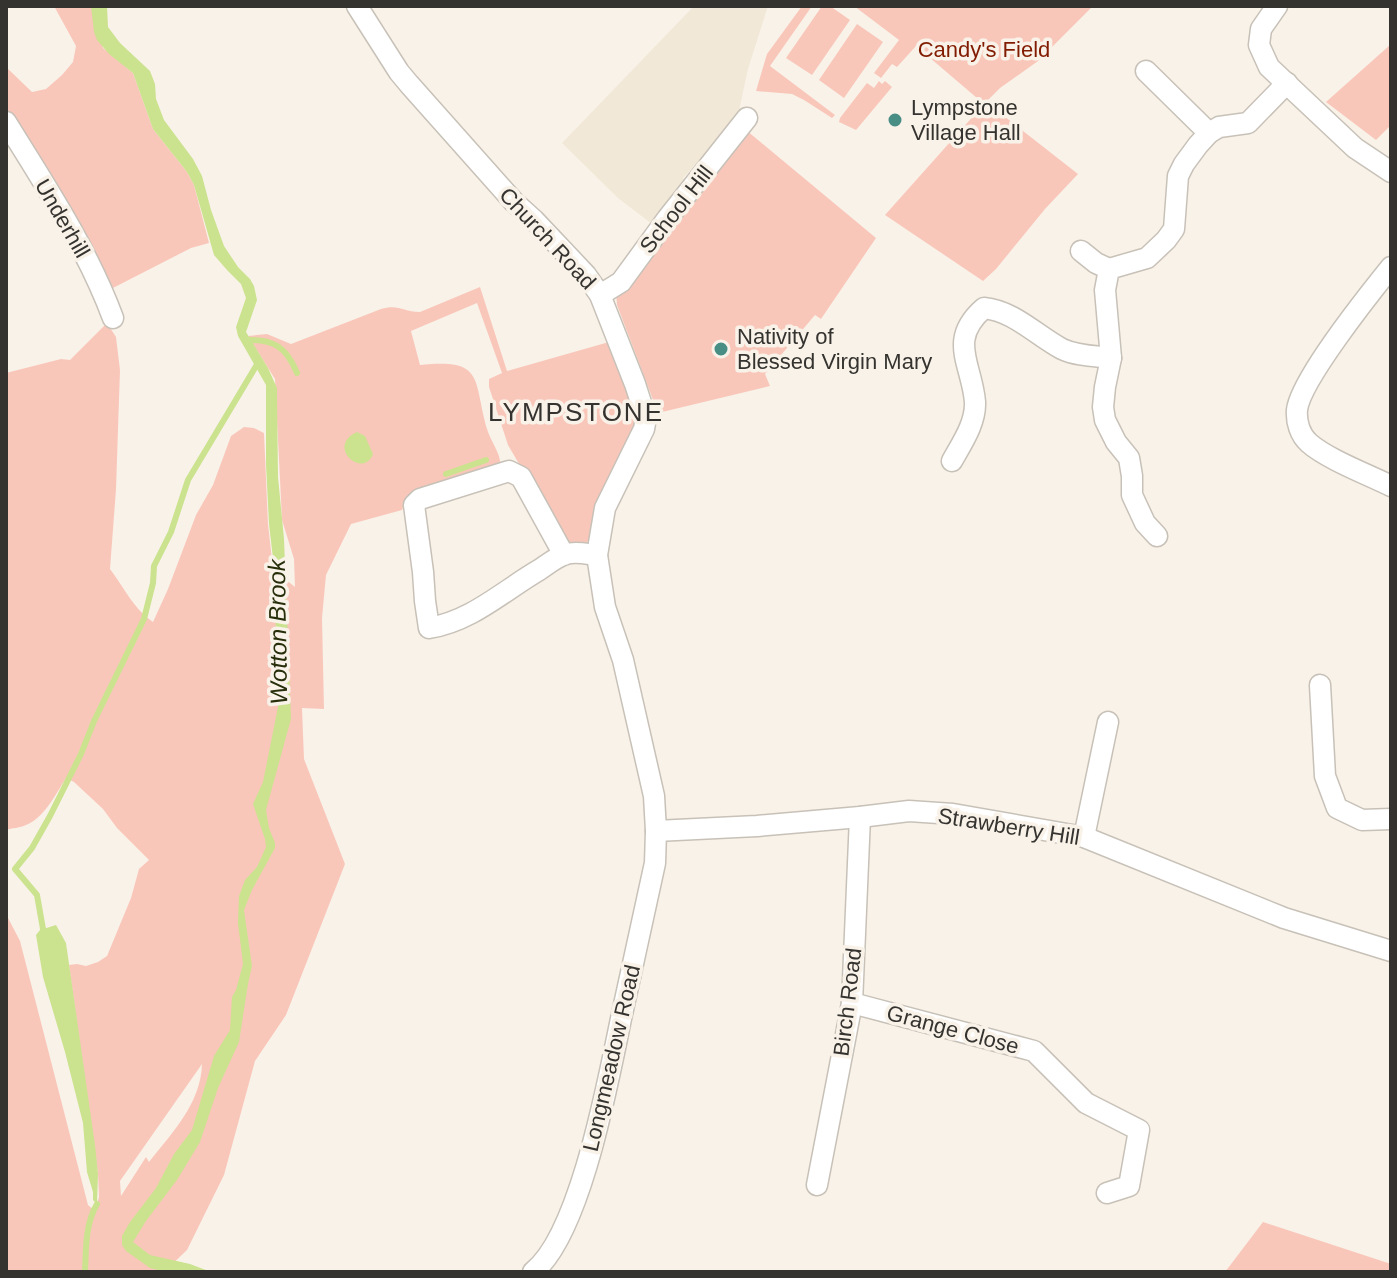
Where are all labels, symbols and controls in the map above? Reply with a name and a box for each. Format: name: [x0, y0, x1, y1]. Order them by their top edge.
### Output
park label: Candy's Field: [918, 37, 1050, 62]
place label: Lympstone Village Hall: [911, 95, 1021, 145]
marker: Lympstone Village Hall: [886, 111, 904, 129]
street label: School Hill: [635, 161, 718, 258]
street label: Underhill: [30, 174, 95, 262]
street label: Church Road: [494, 182, 601, 294]
place label: Nativity of Blessed Virgin Mary: [737, 324, 932, 374]
marker: Nativity of Blessed Virgin Mary: [712, 340, 730, 358]
district label: LYMPSTONE: [488, 397, 664, 427]
water label: Wotton Brook: [263, 557, 292, 705]
street label: Strawberry Hill: [936, 803, 1082, 850]
street label: Birch Road: [828, 947, 867, 1058]
street label: Longmeadow Road: [578, 962, 645, 1154]
street label: Grange Close: [884, 1000, 1022, 1059]

